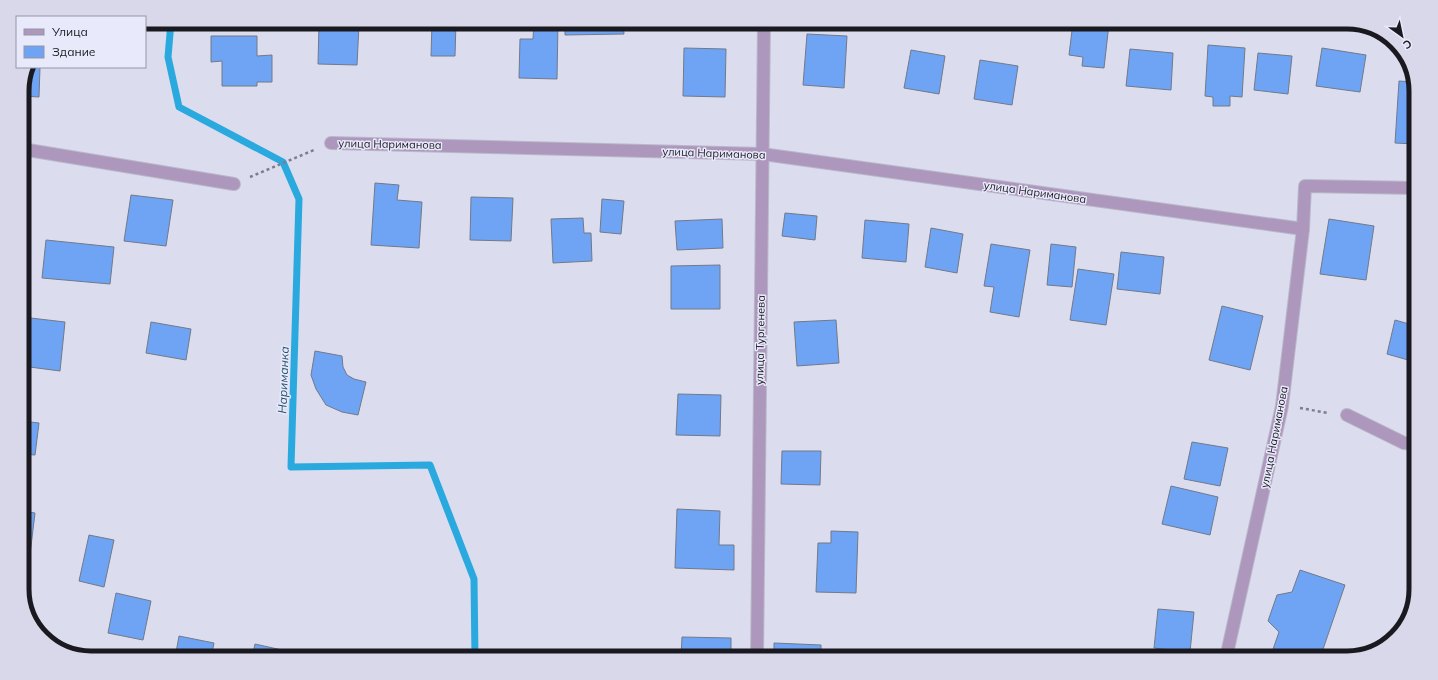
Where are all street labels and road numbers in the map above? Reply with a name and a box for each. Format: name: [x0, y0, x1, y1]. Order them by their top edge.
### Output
street label: улица Нариманова: [338, 136, 442, 152]
street label: улица Нариманова: [662, 144, 766, 162]
street label: улица Нариманова: [983, 178, 1087, 206]
street label: улица Тургенева: [752, 295, 768, 385]
street label: улица Нариманова: [1257, 385, 1291, 489]

